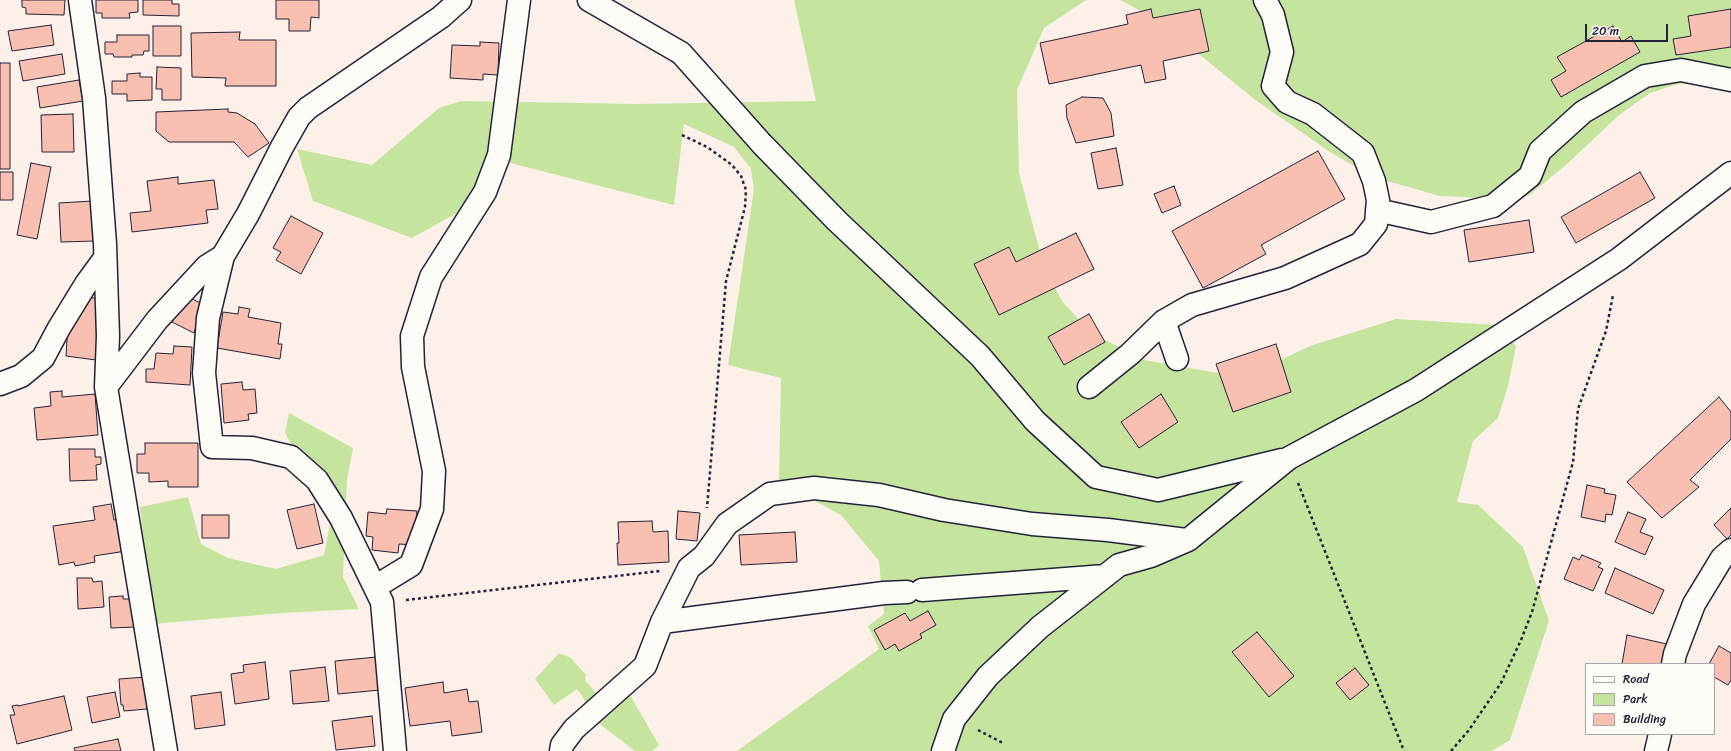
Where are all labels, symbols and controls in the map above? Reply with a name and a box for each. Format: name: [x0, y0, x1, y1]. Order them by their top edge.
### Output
scale bar: [1587, 16, 1670, 42]
text: 20 m: [1592, 20, 1619, 42]
legend: [1585, 663, 1715, 735]
text: Road: [1623, 668, 1649, 690]
text: Park: [1623, 688, 1648, 710]
text: Building: [1623, 708, 1666, 730]

